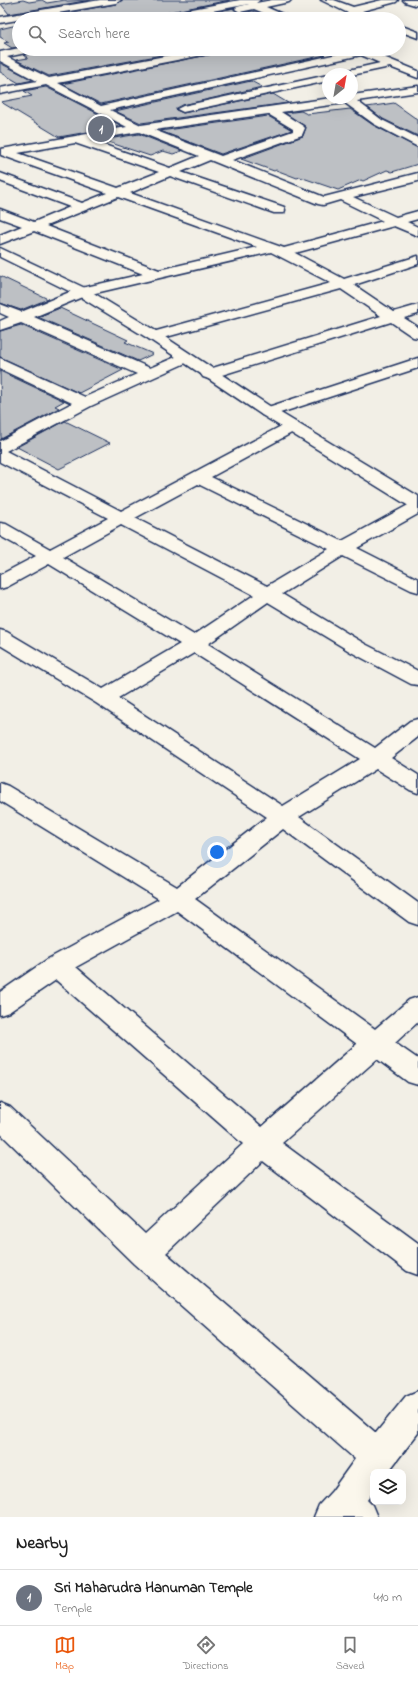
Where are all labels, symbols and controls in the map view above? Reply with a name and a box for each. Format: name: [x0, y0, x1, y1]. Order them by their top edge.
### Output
search box: [12, 12, 406, 56]
icon: search: [26, 23, 48, 45]
text: Search here: [58, 23, 130, 45]
north arrow: [322, 68, 358, 104]
pin: 1: [88, 114, 114, 144]
your location: [207, 842, 227, 862]
map controls: [370, 1469, 406, 1505]
button: layers: [370, 1469, 406, 1505]
text: Nearby: [16, 1531, 68, 1556]
text: Sri Maharudra Hanuman Temple: [54, 1577, 253, 1599]
text: 1: [27, 1588, 31, 1607]
text: 410 m: [374, 1588, 402, 1607]
text: Temple: [54, 1599, 92, 1618]
tab: Map: [54, 1634, 76, 1674]
tab: Directions: [183, 1634, 228, 1674]
tab: Saved: [336, 1634, 364, 1674]

